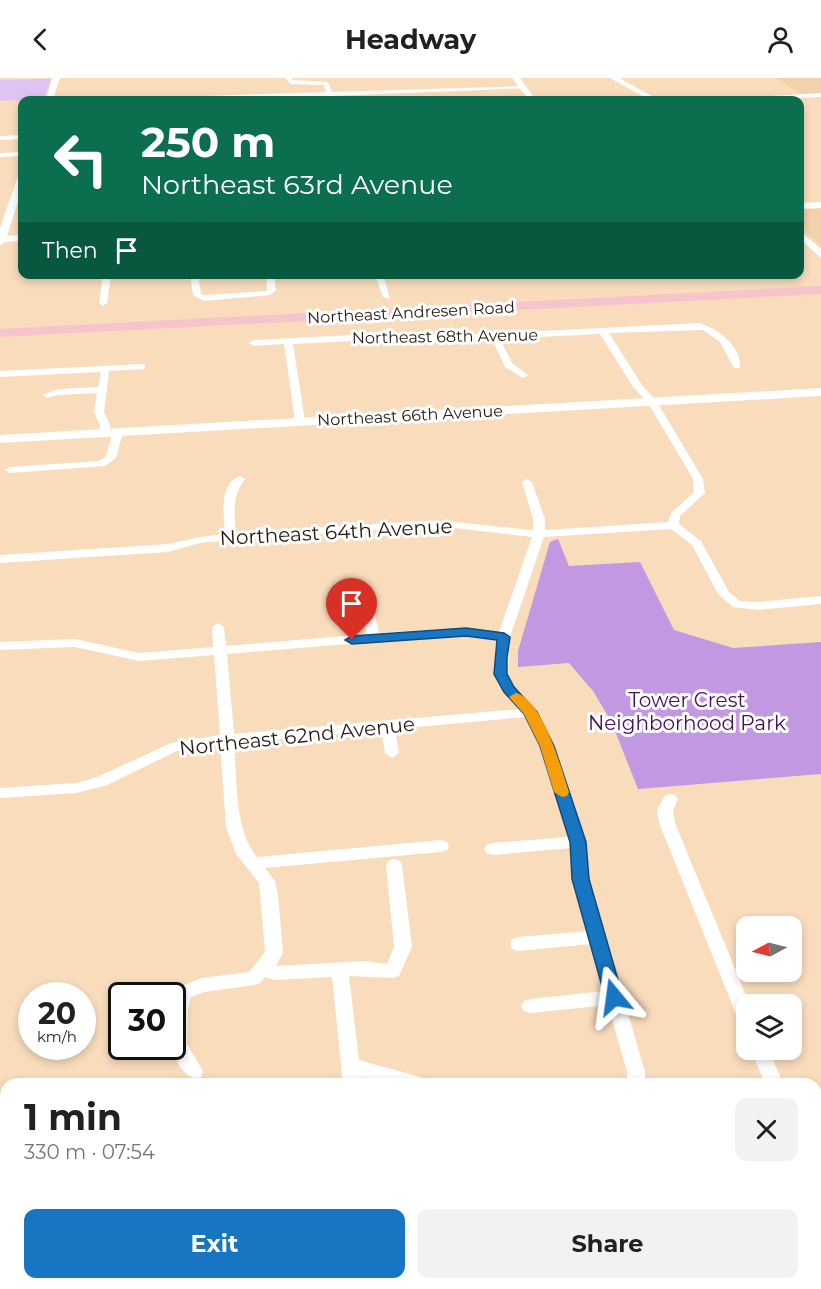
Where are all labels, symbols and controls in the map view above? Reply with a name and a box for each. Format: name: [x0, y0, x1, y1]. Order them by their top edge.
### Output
icon: back: [24, 23, 57, 56]
text: Headway: [345, 23, 476, 56]
icon: person: [764, 23, 797, 56]
text: 250 m: [141, 116, 275, 168]
icon: left: [42, 120, 120, 198]
text: Northeast 63rd Avenue: [141, 168, 453, 201]
icon: arrive: [110, 234, 143, 267]
text: Then: [42, 237, 98, 264]
street label: Northeast Andresen Road: [307, 298, 515, 327]
street label: Northeast 68th Avenue: [352, 325, 538, 348]
street label: Northeast 66th Avenue: [317, 401, 503, 430]
street label: Northeast 64th Avenue: [219, 514, 453, 550]
pin: [326, 578, 377, 640]
icon: arrive: [335, 587, 368, 620]
park label: Tower Crest Neighborhood Park: [588, 688, 786, 735]
street label: Northeast 62nd Avenue: [178, 712, 416, 760]
north arrow: [736, 916, 802, 982]
map controls: [736, 916, 802, 1060]
position arrow: [582, 965, 646, 1029]
speed limit sign: 30: [108, 982, 186, 1060]
button: layers: [736, 994, 802, 1060]
text: 20: [38, 995, 76, 1032]
text: km/h: [37, 1027, 77, 1046]
text: 1 min: [24, 1095, 122, 1139]
button: close: [735, 1098, 798, 1161]
text: 330 m · 07:54: [24, 1140, 155, 1164]
button: Exit: [24, 1209, 405, 1278]
button: Share: [417, 1209, 798, 1278]

